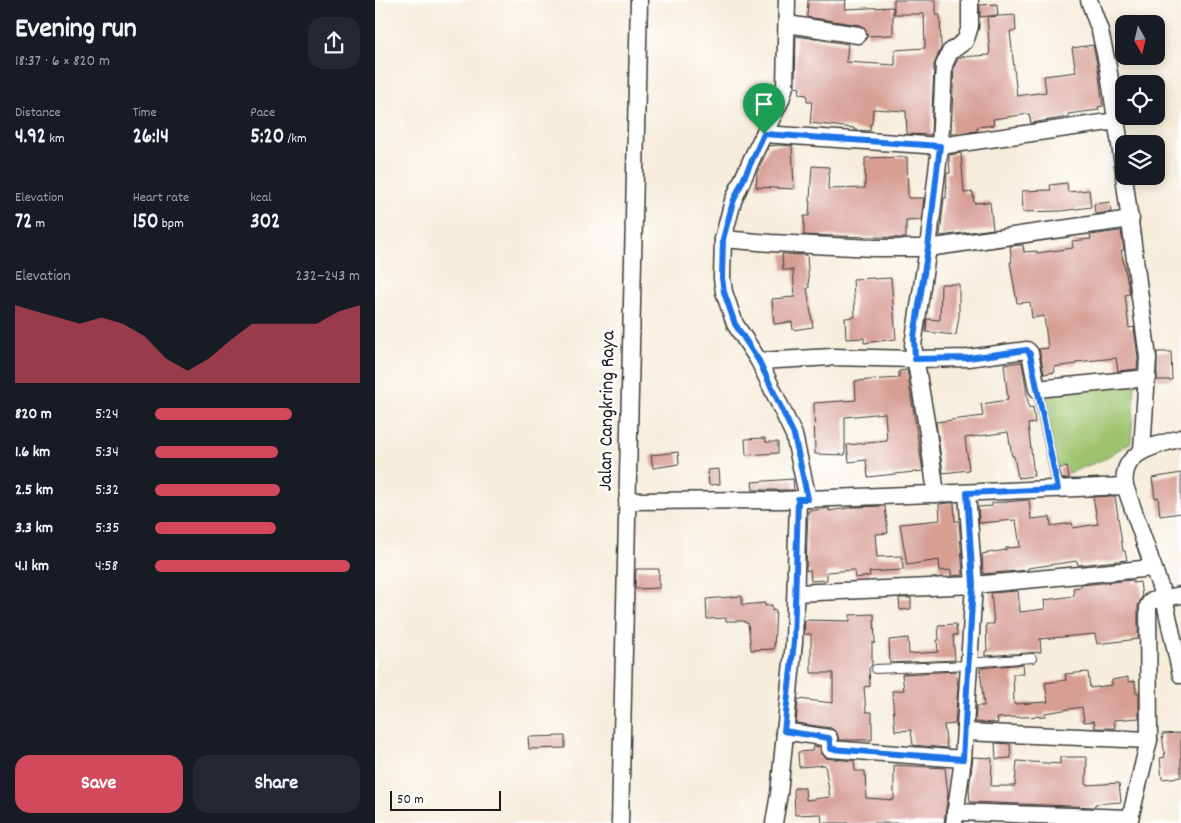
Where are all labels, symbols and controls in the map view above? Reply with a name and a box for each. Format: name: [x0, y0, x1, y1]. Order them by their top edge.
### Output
text: Evening run: [15, 11, 137, 51]
north arrow: [1115, 15, 1165, 65]
map controls: [1115, 15, 1165, 185]
button: share: [308, 17, 360, 69]
text: 18:37 · 6 × 820 m: [15, 50, 110, 73]
button: locate: [1115, 75, 1165, 125]
pin: [743, 83, 785, 134]
icon: arrive: [750, 90, 778, 118]
text: Distance: [15, 103, 61, 123]
text: Time: [133, 103, 157, 123]
text: Pace: [250, 103, 275, 123]
text: 4.92: [15, 123, 46, 153]
text: 26:14: [133, 123, 169, 153]
text: 5:20: [250, 123, 284, 153]
text: km: [46, 129, 65, 149]
text: /km: [284, 129, 307, 149]
button: layers: [1115, 135, 1165, 185]
text: Elevation: [15, 188, 64, 208]
text: Heart rate: [133, 188, 189, 208]
text: kcal: [250, 188, 272, 208]
text: 72: [15, 208, 32, 238]
text: 150: [133, 208, 158, 238]
text: 302: [250, 208, 280, 238]
text: m: [32, 214, 45, 234]
text: bpm: [158, 214, 184, 234]
text: Elevation: [15, 265, 71, 288]
text: 232–243 m: [296, 265, 360, 288]
street label: Jalan Cangkring Raya: [593, 330, 623, 491]
text: 820 m: [15, 403, 52, 426]
text: 5:24: [95, 403, 119, 426]
text: 1.6 km: [15, 441, 50, 464]
text: 5:34: [95, 441, 119, 464]
text: 2.5 km: [15, 479, 53, 502]
text: 5:32: [95, 479, 119, 502]
text: 3.3 km: [15, 517, 53, 540]
text: 5:35: [95, 517, 120, 540]
text: 4.1 km: [15, 555, 49, 578]
text: 4:58: [95, 555, 118, 578]
button: Save: [15, 755, 183, 813]
button: Share: [193, 755, 360, 813]
scale bar: [390, 788, 501, 811]
text: 50 m: [397, 790, 424, 810]

